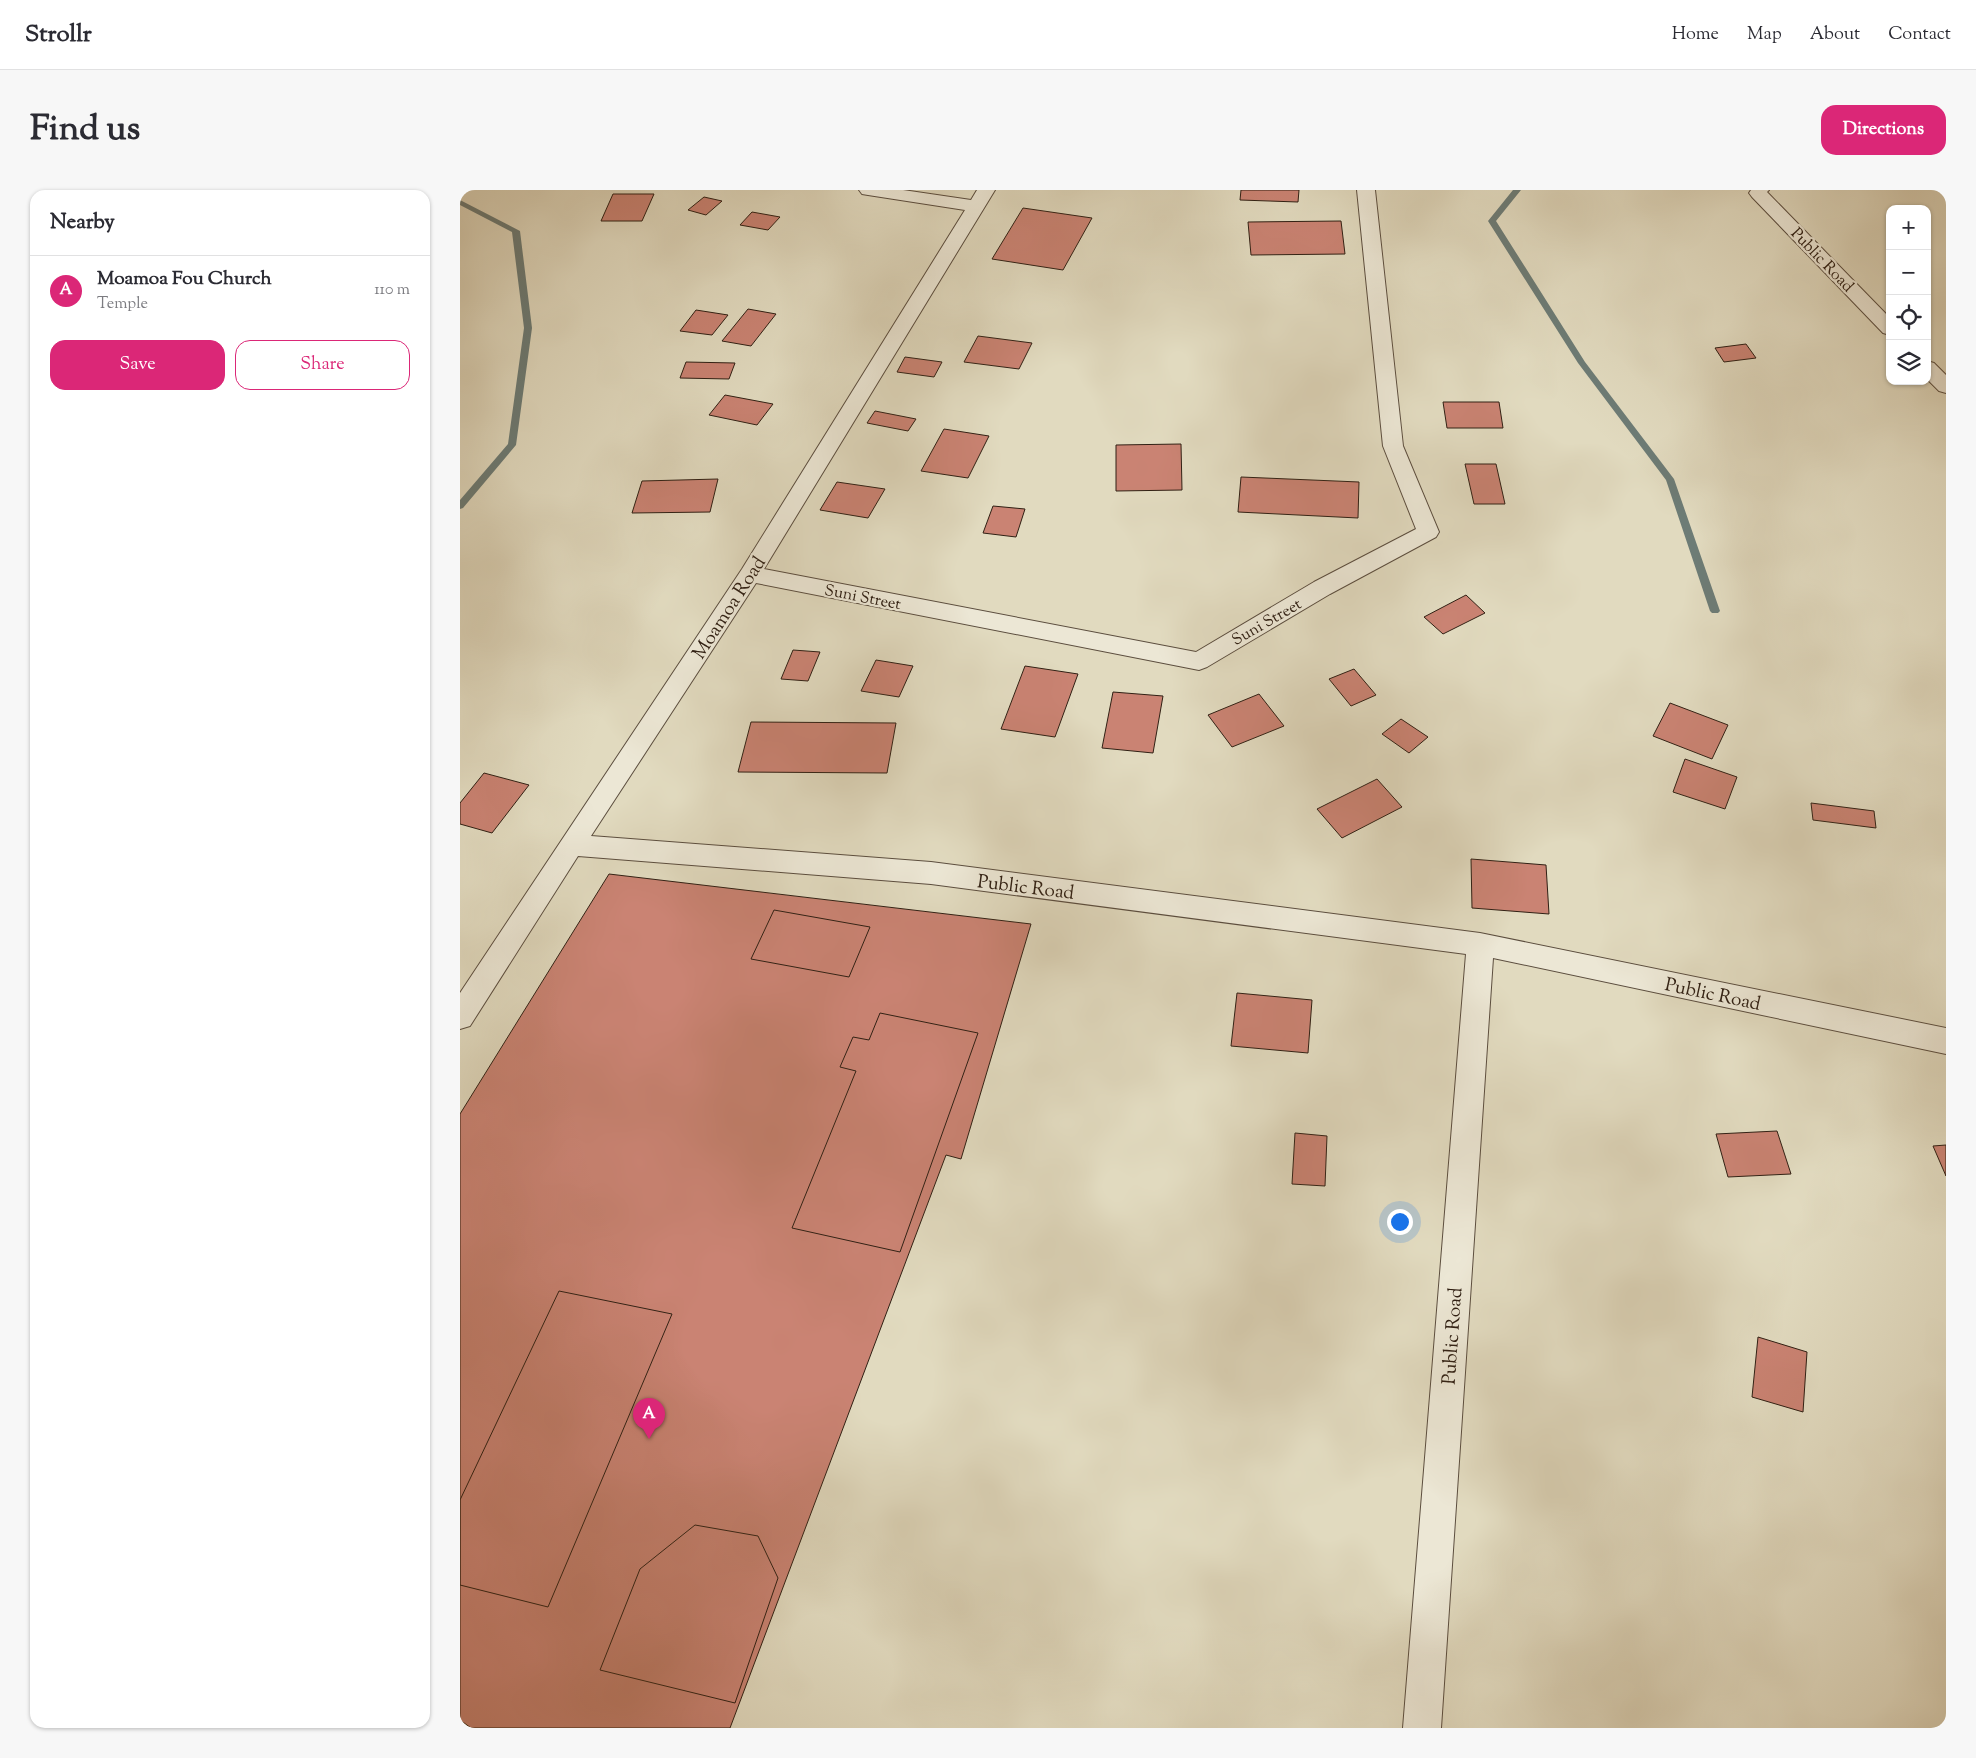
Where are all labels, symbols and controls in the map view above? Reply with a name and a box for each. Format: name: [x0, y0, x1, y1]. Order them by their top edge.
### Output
text: Strollr: [25, 18, 92, 52]
text: Home: [1672, 22, 1719, 48]
text: Map: [1747, 22, 1782, 48]
text: About: [1810, 22, 1860, 48]
text: Contact: [1888, 22, 1951, 48]
text: Find us: [30, 105, 140, 156]
button: Directions: [1821, 105, 1946, 155]
map controls: [1886, 205, 1931, 385]
button: +: [1886, 205, 1931, 250]
text: Nearby: [50, 208, 115, 238]
street label: Public Road: [1784, 223, 1858, 298]
button: −: [1886, 250, 1931, 295]
text: Moamoa Fou Church: [97, 266, 272, 293]
text: A: [60, 279, 73, 302]
text: 110 m: [374, 279, 410, 302]
text: Temple: [97, 293, 148, 316]
button: locate: [1886, 295, 1931, 340]
button: Save: [50, 340, 225, 390]
button: Share: [235, 340, 410, 390]
button: layers: [1886, 340, 1931, 385]
street label: Moamoa Road: [687, 551, 774, 665]
street label: Suni Street: [822, 580, 903, 617]
street label: Suni Street: [1228, 594, 1307, 652]
street label: Public Road: [976, 869, 1076, 908]
street label: Public Road: [1662, 972, 1763, 1019]
your location: [1387, 1209, 1413, 1235]
street label: Public Road: [1437, 1286, 1470, 1386]
pin: A: [633, 1398, 665, 1439]

